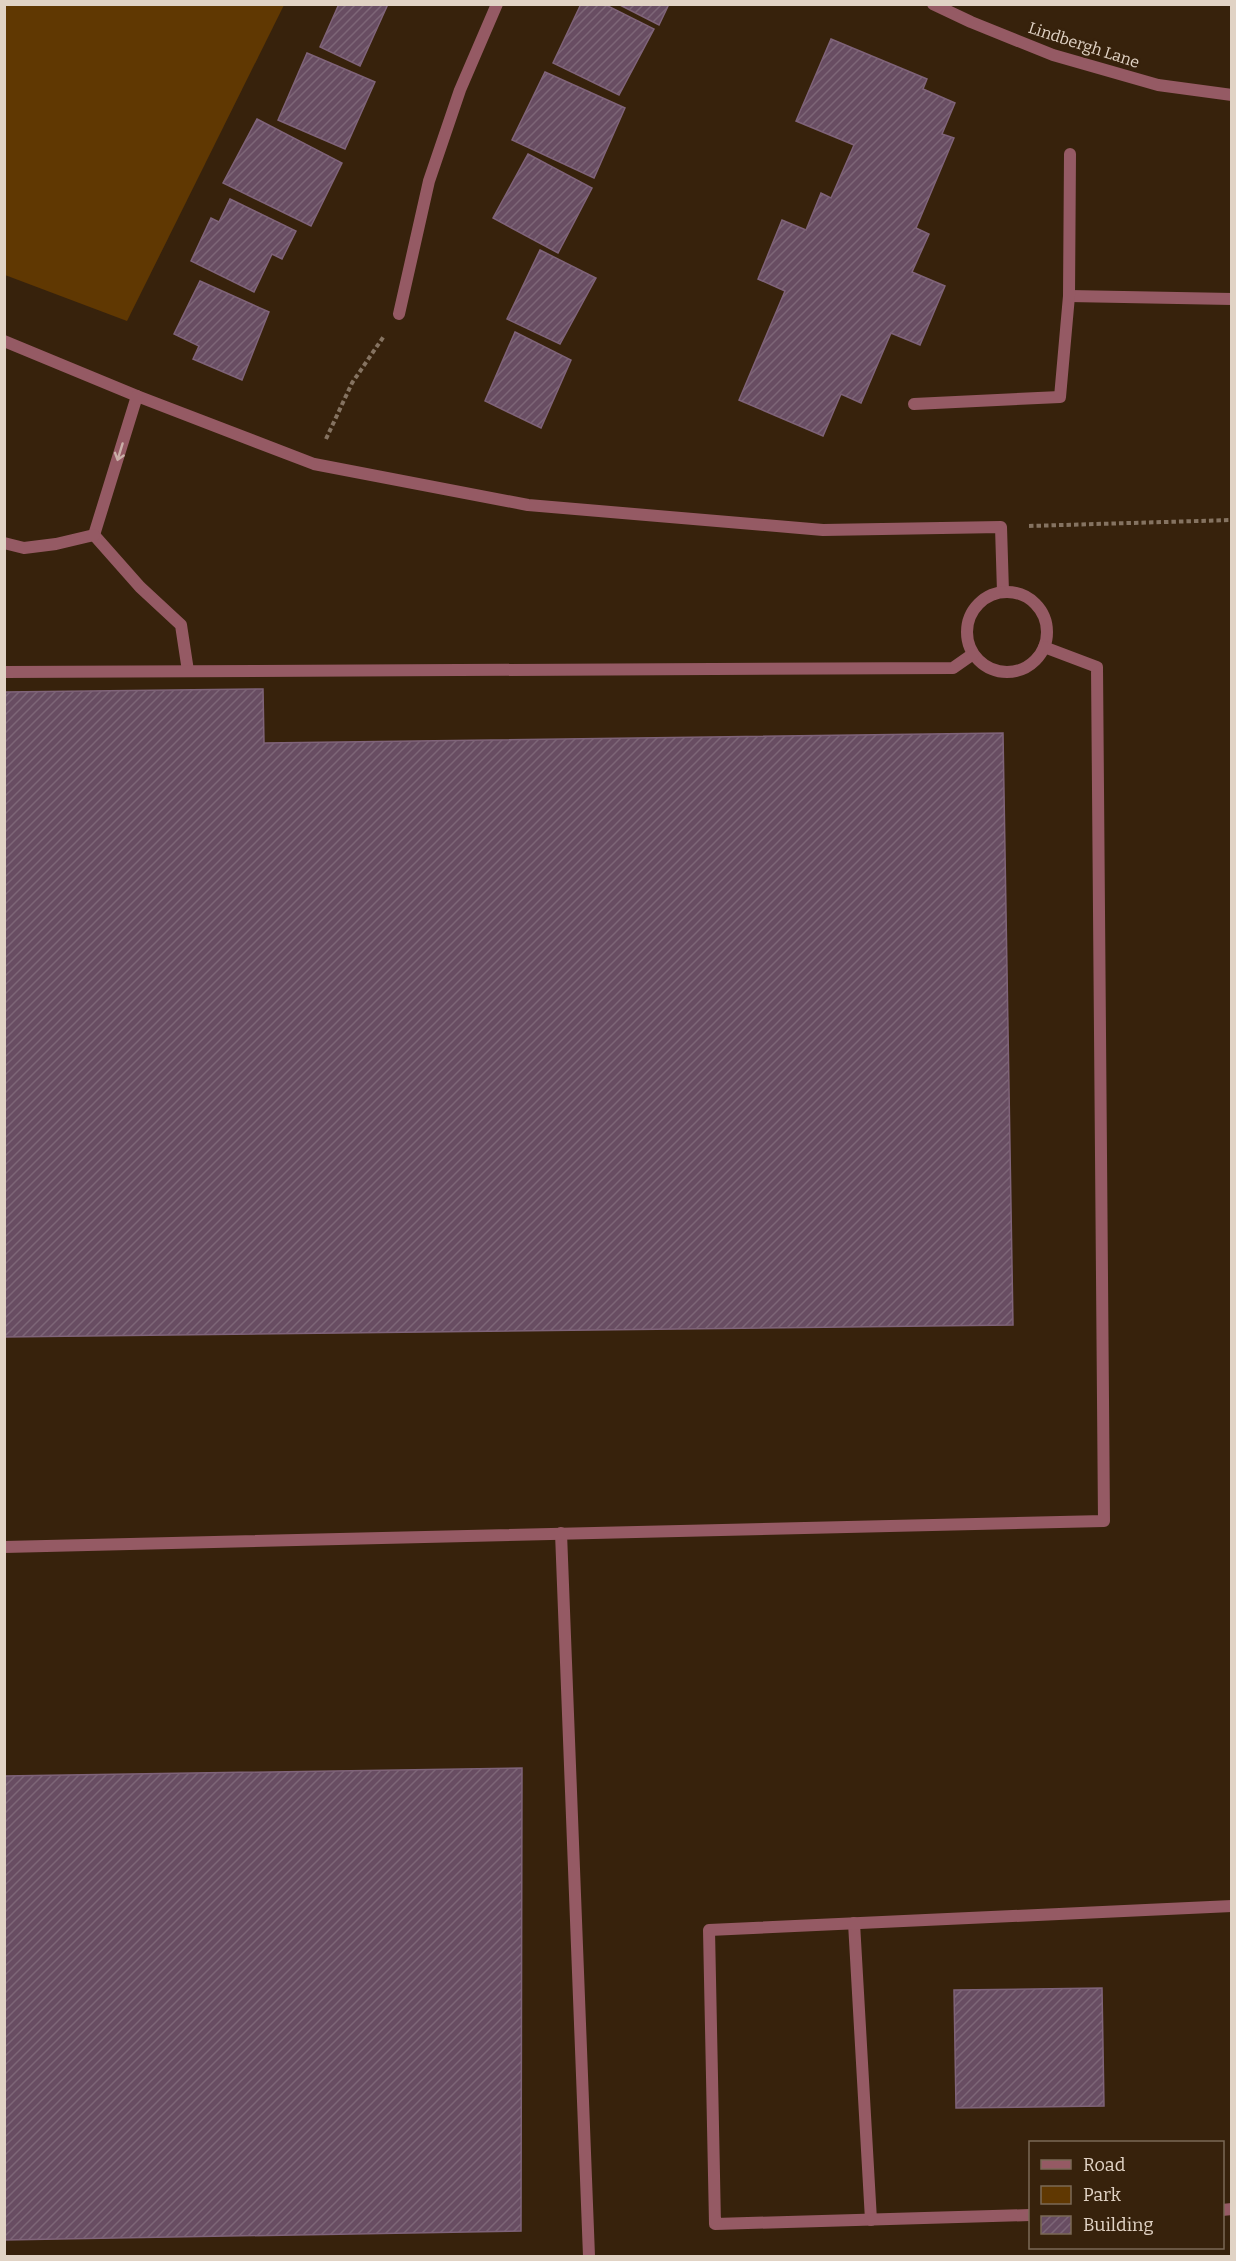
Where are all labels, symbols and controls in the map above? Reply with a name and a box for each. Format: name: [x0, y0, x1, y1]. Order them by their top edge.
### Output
street label: Lindbergh Lane: [1026, 18, 1142, 72]
one-way arrow: [114, 442, 125, 461]
legend: [1029, 2141, 1224, 2249]
text: Road: [1083, 2154, 1126, 2176]
text: Park: [1083, 2184, 1122, 2206]
text: Building: [1083, 2214, 1154, 2236]

